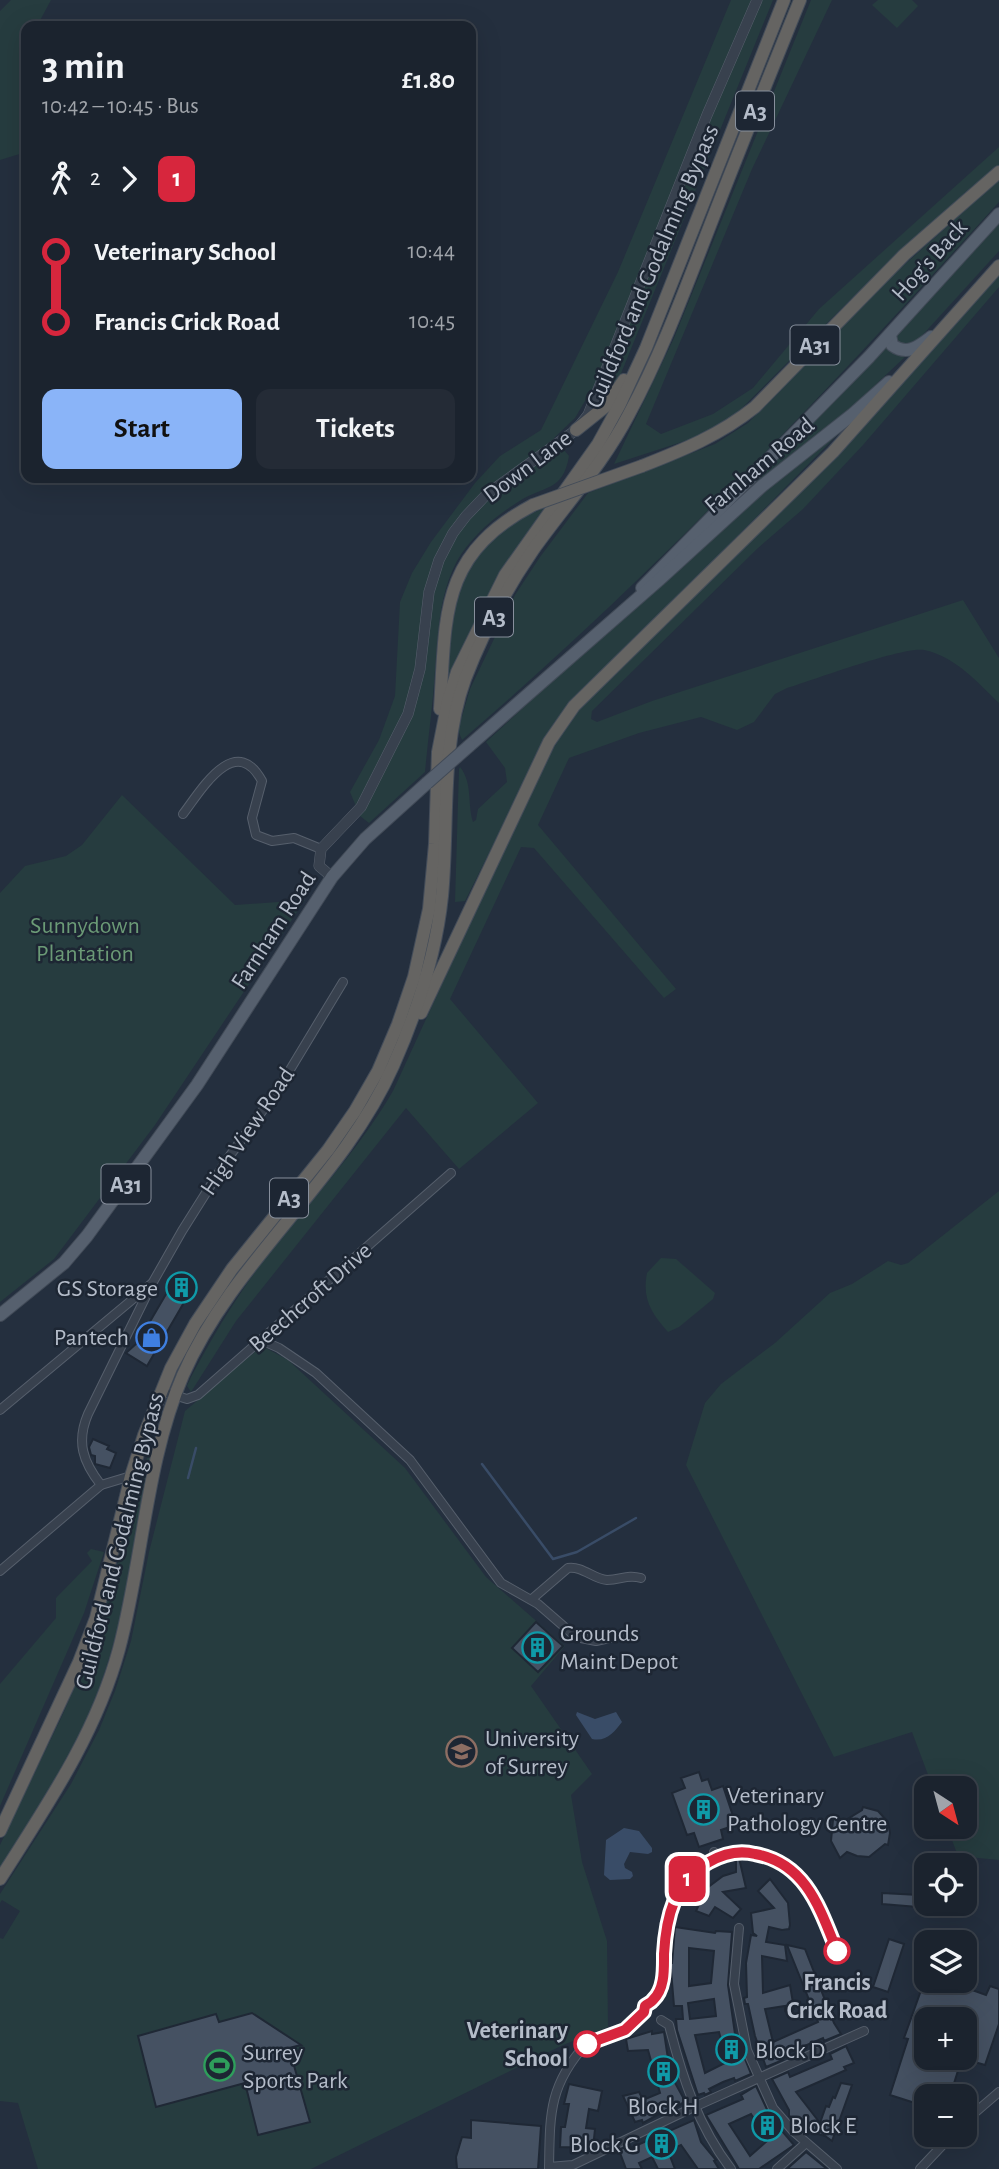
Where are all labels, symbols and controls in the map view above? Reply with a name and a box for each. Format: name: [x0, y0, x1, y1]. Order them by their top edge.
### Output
text: 3 min: [42, 48, 125, 86]
text: £1.80: [402, 67, 455, 93]
road number: A3: [736, 92, 774, 130]
text: 10:42 – 10:45 · Bus: [42, 95, 199, 118]
street label: Guildford and Godalming Bypass: [582, 121, 724, 411]
icon: walk: [42, 160, 80, 198]
icon: forward: [110, 160, 148, 198]
text: 2: [90, 167, 100, 190]
text: 1: [172, 167, 181, 191]
street label: Hog's Back: [887, 215, 972, 306]
text: Veterinary School: [94, 239, 277, 265]
text: 10:44: [408, 240, 455, 263]
text: Francis Crick Road: [94, 309, 280, 335]
text: 10:45: [409, 310, 455, 333]
road number: A31: [790, 326, 840, 364]
button: Start: [42, 389, 242, 469]
button: Tickets: [256, 389, 455, 469]
street label: Farnham Road: [700, 413, 819, 518]
street label: Down Lane: [479, 426, 576, 508]
road number: A3: [475, 597, 513, 636]
street label: Farnham Road: [227, 867, 321, 994]
park label: Sunnydown Plantation: [30, 914, 140, 966]
street label: High View Road: [196, 1063, 299, 1200]
road number: A31: [102, 1164, 150, 1204]
road number: A3: [270, 1178, 308, 1218]
street label: Beechcroft Drive: [245, 1238, 376, 1357]
building icon: GS Storage: [164, 1271, 198, 1305]
place label: GS Storage: [57, 1277, 158, 1301]
shop icon: Pantech: [135, 1320, 169, 1354]
place label: Pantech: [54, 1326, 129, 1350]
street label: Guildford and Godalming Bypass: [71, 1390, 168, 1692]
place label: Grounds Maint Depot: [560, 1622, 678, 1674]
building icon: Grounds Maint Depot: [520, 1630, 554, 1664]
place label: University of Surrey: [485, 1727, 579, 1779]
school or university icon: University of Surrey: [445, 1735, 479, 1769]
north arrow: [914, 1776, 976, 1839]
map controls: [914, 1776, 977, 2147]
place label: Veterinary Pathology Centre: [727, 1784, 887, 1836]
building icon: Veterinary Pathology Centre: [687, 1792, 721, 1826]
button: locate: [914, 1853, 977, 1916]
line badge: 1: [664, 1856, 710, 1902]
text: 1: [683, 1867, 691, 1891]
button: layers: [914, 1930, 977, 1993]
marker: Francis Crick Road: [824, 1938, 850, 1964]
place label: Francis Crick Road: [787, 1971, 888, 2023]
button: +: [914, 2007, 977, 2070]
place label: Veterinary School: [467, 2019, 568, 2071]
marker: Veterinary School: [574, 2031, 600, 2057]
building icon: Block D: [715, 2033, 749, 2067]
place label: Block D: [755, 2039, 825, 2063]
place label: Surrey Sports Park: [243, 2041, 348, 2093]
sports icon: Surrey Sports Park: [203, 2049, 237, 2083]
building icon: Block H: [646, 2055, 680, 2089]
button: −: [914, 2084, 977, 2147]
place label: Block H: [627, 2095, 699, 2119]
building icon: Block E: [750, 2108, 784, 2142]
place label: Block E: [790, 2114, 857, 2138]
building icon: Block G: [645, 2127, 679, 2161]
place label: Block G: [570, 2133, 639, 2157]

